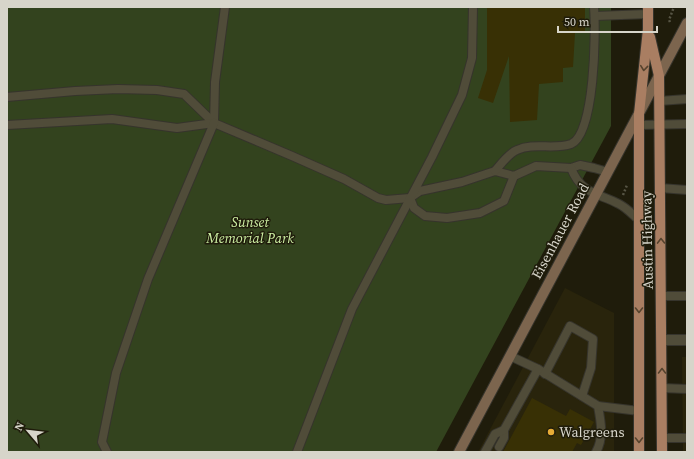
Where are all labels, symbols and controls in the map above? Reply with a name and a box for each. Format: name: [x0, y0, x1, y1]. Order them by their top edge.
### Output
scale bar: [558, 8, 657, 34]
text: 50 m: [564, 14, 590, 30]
one-way arrow: [639, 65, 648, 71]
street label: Eisenhauer Road: [526, 179, 594, 282]
street label: Austin Highway: [636, 190, 658, 289]
park label: Sunset Memorial Park: [205, 212, 294, 248]
one-way arrow: [657, 238, 665, 244]
one-way arrow: [635, 307, 643, 313]
one-way arrow: [658, 368, 666, 374]
north arrow: [8, 411, 48, 451]
text: N: [11, 419, 28, 434]
place label: Walgreens: [559, 422, 625, 442]
marker: Walgreens: [546, 427, 556, 437]
one-way arrow: [635, 437, 643, 443]

